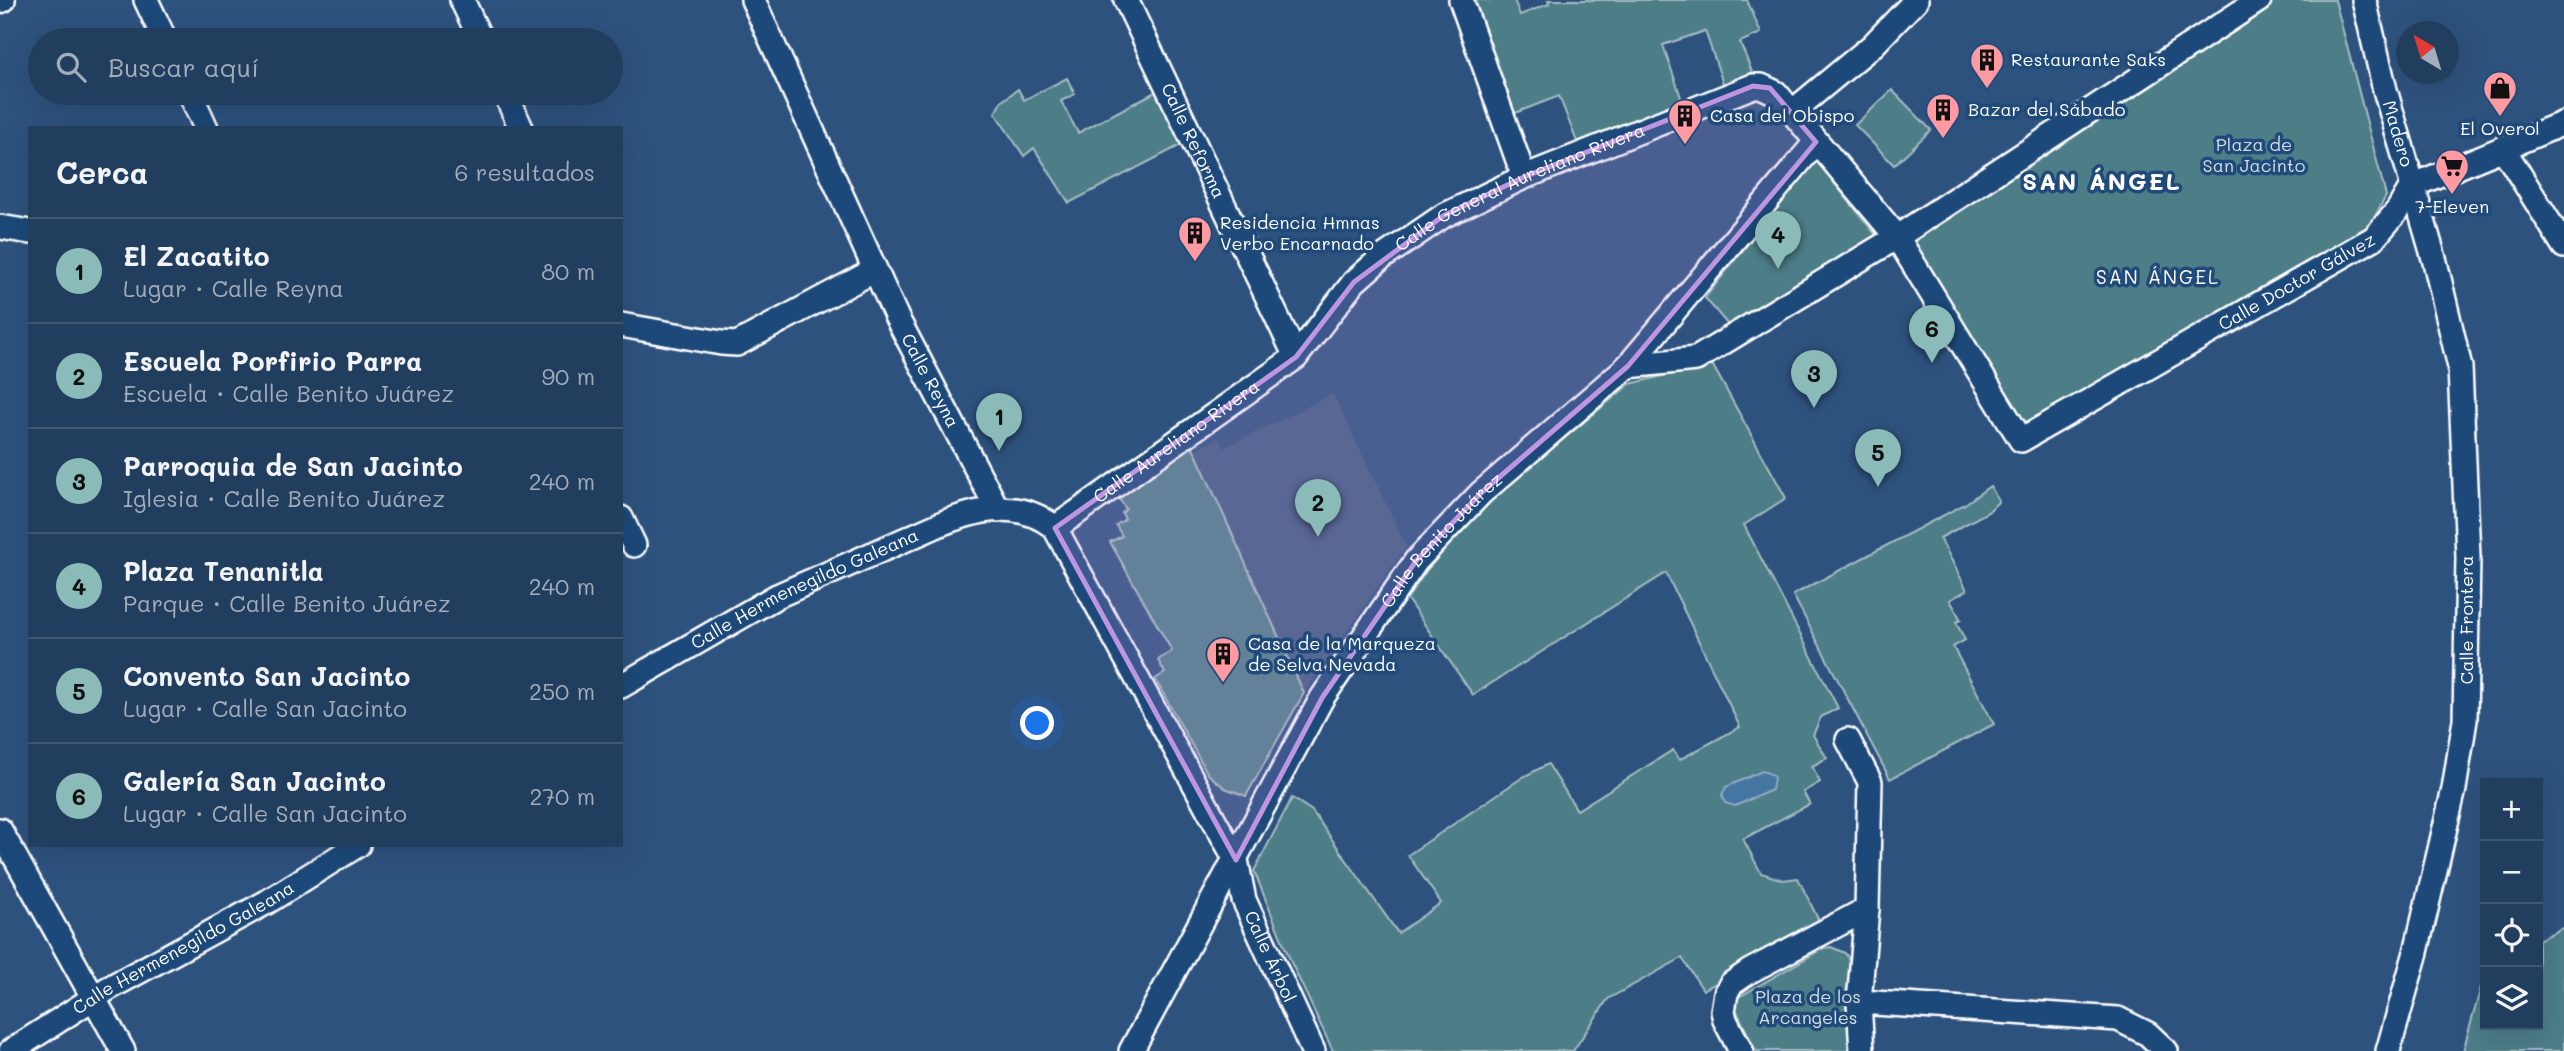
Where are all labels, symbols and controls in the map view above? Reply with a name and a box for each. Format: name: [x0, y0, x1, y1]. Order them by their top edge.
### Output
north arrow: [2396, 21, 2459, 84]
search box: [28, 28, 623, 105]
building icon: Restaurante Saks: [1968, 41, 2006, 90]
place label: Restaurante Saks: [2011, 47, 2166, 71]
icon: search: [52, 48, 90, 86]
text: Buscar aquí: [108, 50, 259, 84]
shop icon: El Overol: [2481, 69, 2519, 118]
street label: Calle Reforma: [1156, 79, 1232, 202]
building icon: Bazar del Sábado: [1924, 91, 1962, 140]
building icon: Casa del Obispo: [1666, 97, 1704, 146]
place label: Bazar del Sábado: [1968, 97, 2126, 121]
street label: Madero: [2378, 98, 2420, 170]
place label: Casa del Obispo: [1710, 103, 1855, 127]
place label: El Overol: [2460, 116, 2540, 140]
street label: Calle General Aureliano Rivera: [1390, 117, 1648, 256]
park label: Plaza de San Jacinto: [2203, 132, 2306, 177]
supermarket icon: 7-Eleven: [2433, 147, 2471, 196]
text: Cerca: [56, 152, 148, 192]
text: 6 resultados: [455, 157, 595, 187]
district label: SAN ÁNGEL: [2022, 165, 2182, 196]
place label: 7-Eleven: [2415, 194, 2489, 218]
place label: Residencia Hmnas Verbo Encarnado: [1220, 210, 1380, 255]
pin: 4: [1755, 211, 1801, 269]
building icon: Residencia Hmnas Verbo Encarnado: [1176, 214, 1214, 263]
street label: Calle Doctor Gálvez: [2214, 227, 2379, 336]
text: El Zacatito: [123, 239, 270, 273]
text: 1: [74, 256, 84, 286]
text: 80 m: [541, 256, 595, 286]
district label: SAN ÁNGEL: [2096, 264, 2220, 289]
text: Lugar · Calle Reyna: [123, 273, 344, 303]
pin: 6: [1909, 305, 1955, 363]
street label: Calle Reyna: [896, 329, 966, 432]
text: Escuela Porfirio Parra: [123, 344, 422, 378]
pin: 3: [1791, 350, 1837, 408]
text: 2: [73, 361, 85, 391]
text: 90 m: [542, 361, 595, 391]
street label: Calle Aureliano Rivera: [1088, 374, 1264, 508]
text: Escuela · Calle Benito Juárez: [123, 378, 454, 408]
pin: 1: [976, 393, 1022, 451]
pin: 5: [1855, 429, 1901, 487]
text: Parroquia de San Jacinto: [123, 449, 463, 483]
text: 3: [72, 466, 86, 496]
text: 240 m: [529, 466, 595, 496]
street label: Calle Benito Juárez: [1375, 467, 1507, 612]
pin: 2: [1295, 479, 1341, 537]
text: Iglesia · Calle Benito Juárez: [123, 483, 445, 513]
street label: Calle Hermenegildo Galeana: [686, 522, 922, 654]
text: Plaza Tenanitla: [123, 554, 324, 588]
street label: Calle Frontera: [2454, 555, 2478, 685]
text: 4: [72, 571, 86, 601]
text: 240 m: [529, 571, 595, 601]
text: Parque · Calle Benito Juárez: [123, 588, 451, 618]
place label: Casa de la Marqueza de Selva Nevada: [1248, 631, 1436, 676]
building icon: Casa de la Marqueza de Selva Nevada: [1204, 635, 1242, 684]
text: Convento San Jacinto: [123, 659, 410, 693]
text: 5: [72, 676, 86, 706]
text: 250 m: [529, 676, 595, 706]
text: Lugar · Calle San Jacinto: [123, 693, 407, 723]
your location: [1020, 706, 1054, 740]
text: Galería San Jacinto: [123, 764, 386, 798]
map controls: [2480, 778, 2543, 1030]
button: +: [2480, 778, 2543, 841]
text: 6: [72, 781, 86, 811]
text: 270 m: [530, 781, 595, 811]
text: Lugar · Calle San Jacinto: [123, 798, 407, 828]
button: −: [2480, 841, 2543, 904]
street label: Calle Hermenegildo Galeana: [68, 875, 298, 1019]
button: locate: [2480, 904, 2543, 967]
street label: Calle Árbol: [1239, 907, 1302, 1006]
button: layers: [2480, 967, 2543, 1030]
park label: Plaza de los Arcangeles: [1755, 984, 1861, 1029]

